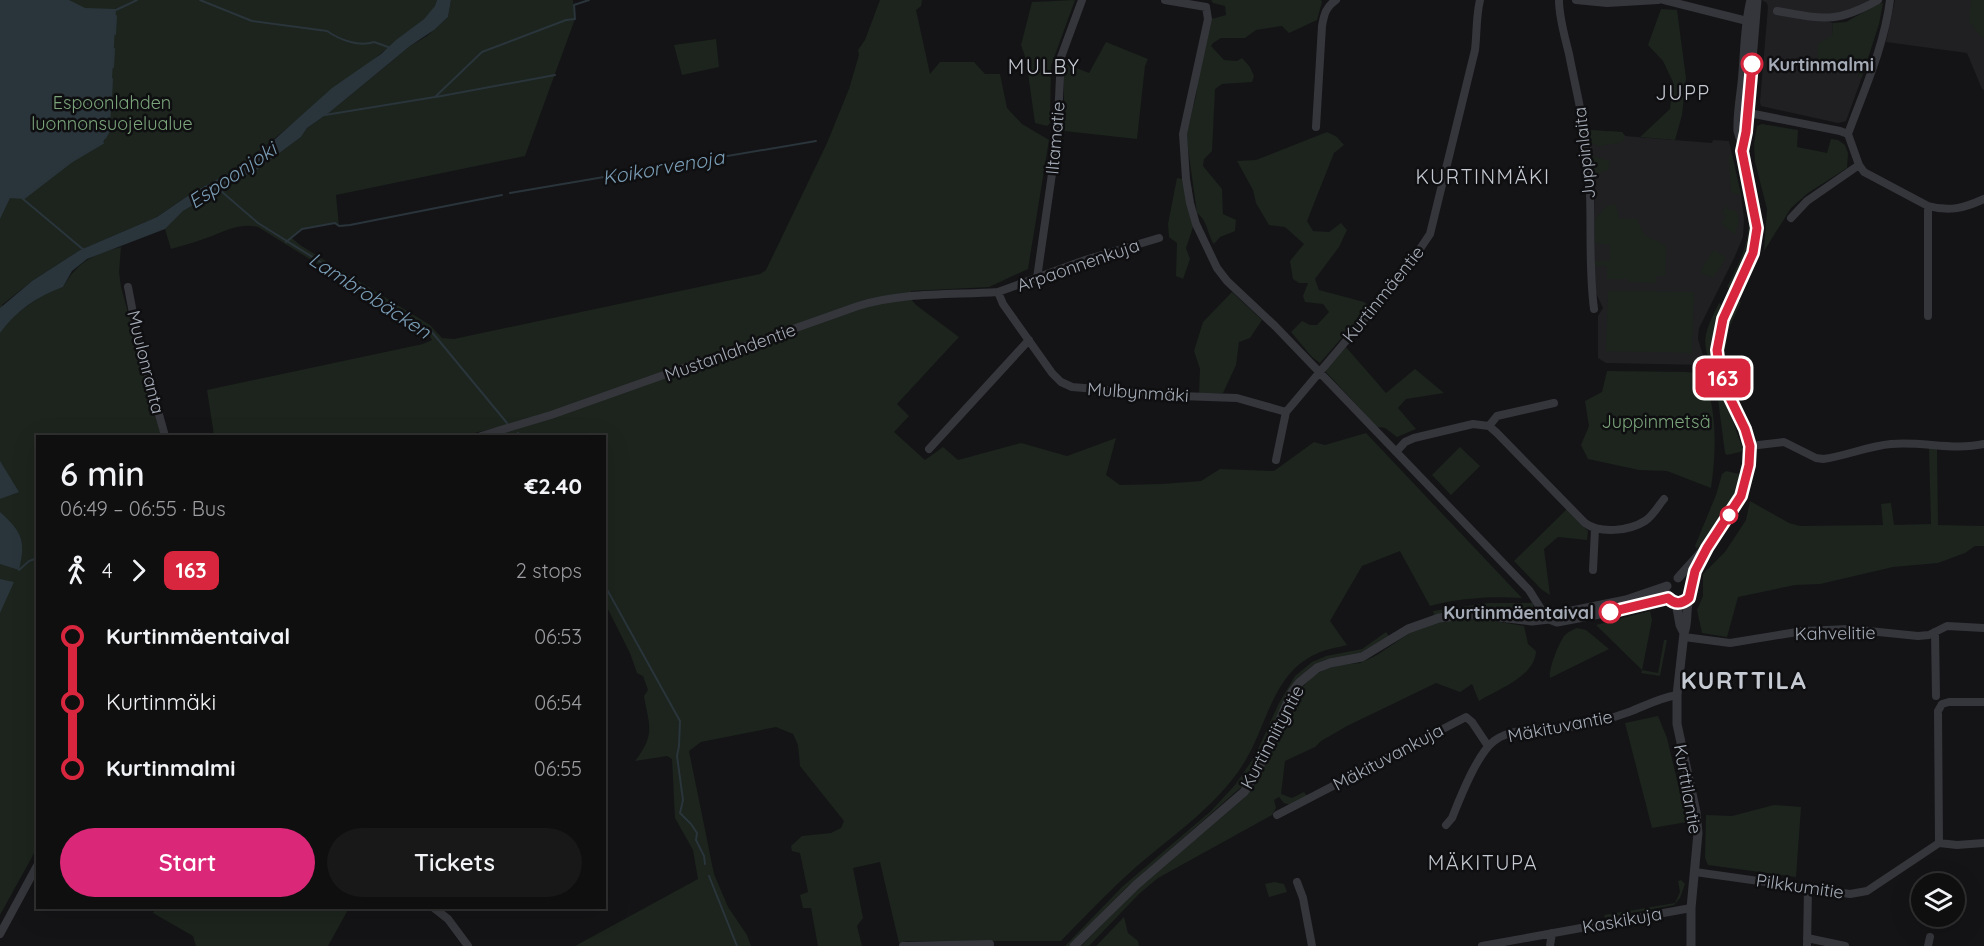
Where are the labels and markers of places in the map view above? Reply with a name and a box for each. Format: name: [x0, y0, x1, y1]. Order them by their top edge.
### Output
marker: Kurtinmalmi: [1741, 53, 1763, 75]
place label: Kurtinmalmi: [1768, 53, 1874, 76]
unlabelled marker: [1720, 506, 1738, 524]
place label: Kurtinmäentaival: [1443, 601, 1594, 624]
marker: Kurtinmäentaival: [1599, 601, 1621, 623]

